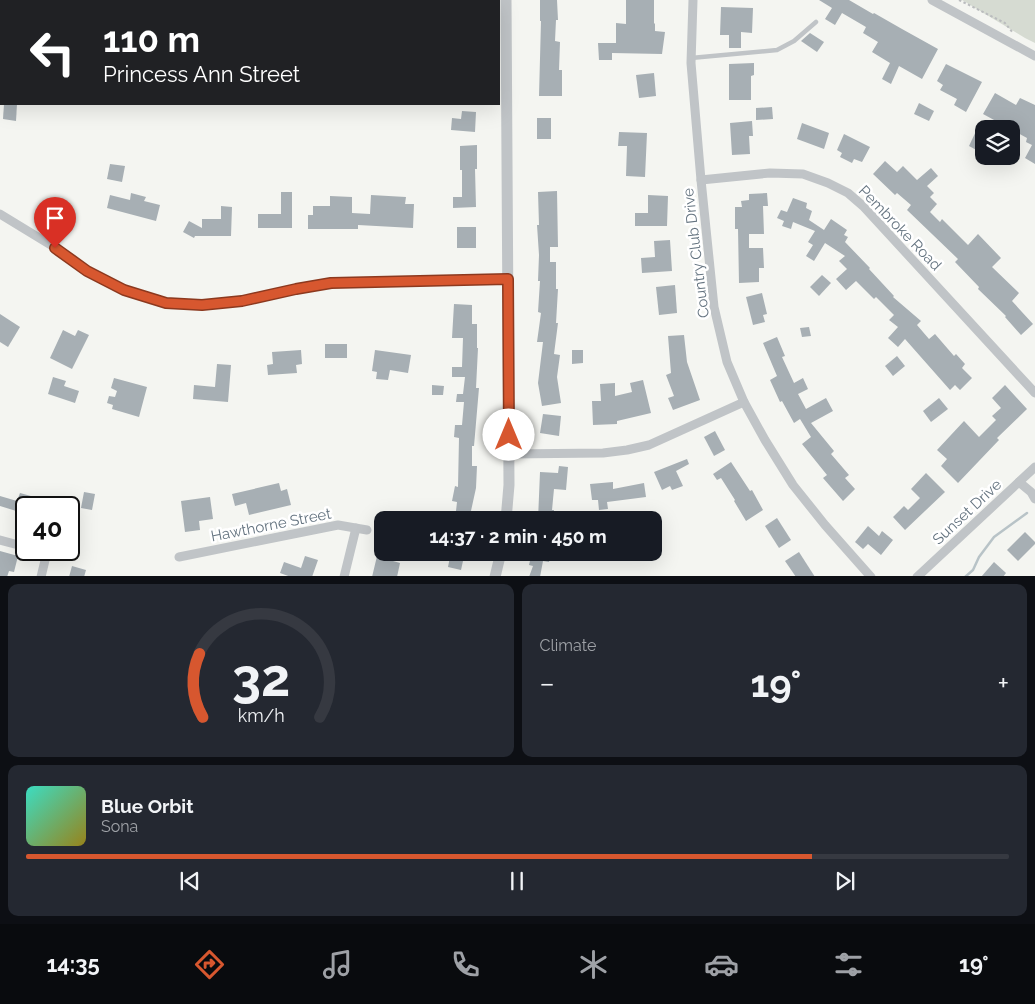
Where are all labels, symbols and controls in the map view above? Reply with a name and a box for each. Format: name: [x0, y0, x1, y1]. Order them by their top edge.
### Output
text: 110 m: [103, 19, 200, 60]
icon: left: [20, 20, 85, 85]
text: Princess Ann Street: [103, 61, 300, 87]
map controls: [975, 120, 1020, 165]
button: layers: [975, 120, 1020, 165]
street label: Pembroke Road: [855, 182, 945, 274]
street label: Country Club Drive: [679, 187, 713, 319]
pin: [34, 197, 76, 248]
icon: arrive: [41, 204, 69, 232]
position arrow: [482, 408, 534, 460]
street label: Sunset Drive: [929, 475, 1005, 548]
speed limit sign: 40: [15, 496, 80, 561]
street label: Hawthorne Street: [209, 505, 333, 545]
text: 14:37 · 2 min · 450 m: [429, 525, 607, 547]
text: Climate: [540, 636, 596, 655]
text: 32: [232, 647, 290, 708]
text: 19°: [751, 661, 801, 706]
text: −: [540, 667, 555, 700]
text: +: [997, 667, 1009, 700]
text: km/h: [237, 705, 284, 726]
text: Blue Orbit: [101, 795, 193, 817]
text: Sona: [101, 817, 138, 836]
icon: previous: [176, 867, 204, 895]
icon: pause: [503, 867, 531, 895]
icon: next: [831, 867, 859, 895]
icon: directions: [192, 947, 227, 982]
icon: music: [320, 947, 355, 982]
icon: phone: [448, 947, 483, 982]
icon: climate: [576, 947, 611, 982]
icon: car: [704, 947, 739, 982]
icon: filters: [831, 947, 866, 982]
text: 14:35: [46, 951, 100, 977]
text: 19°: [959, 951, 989, 977]

